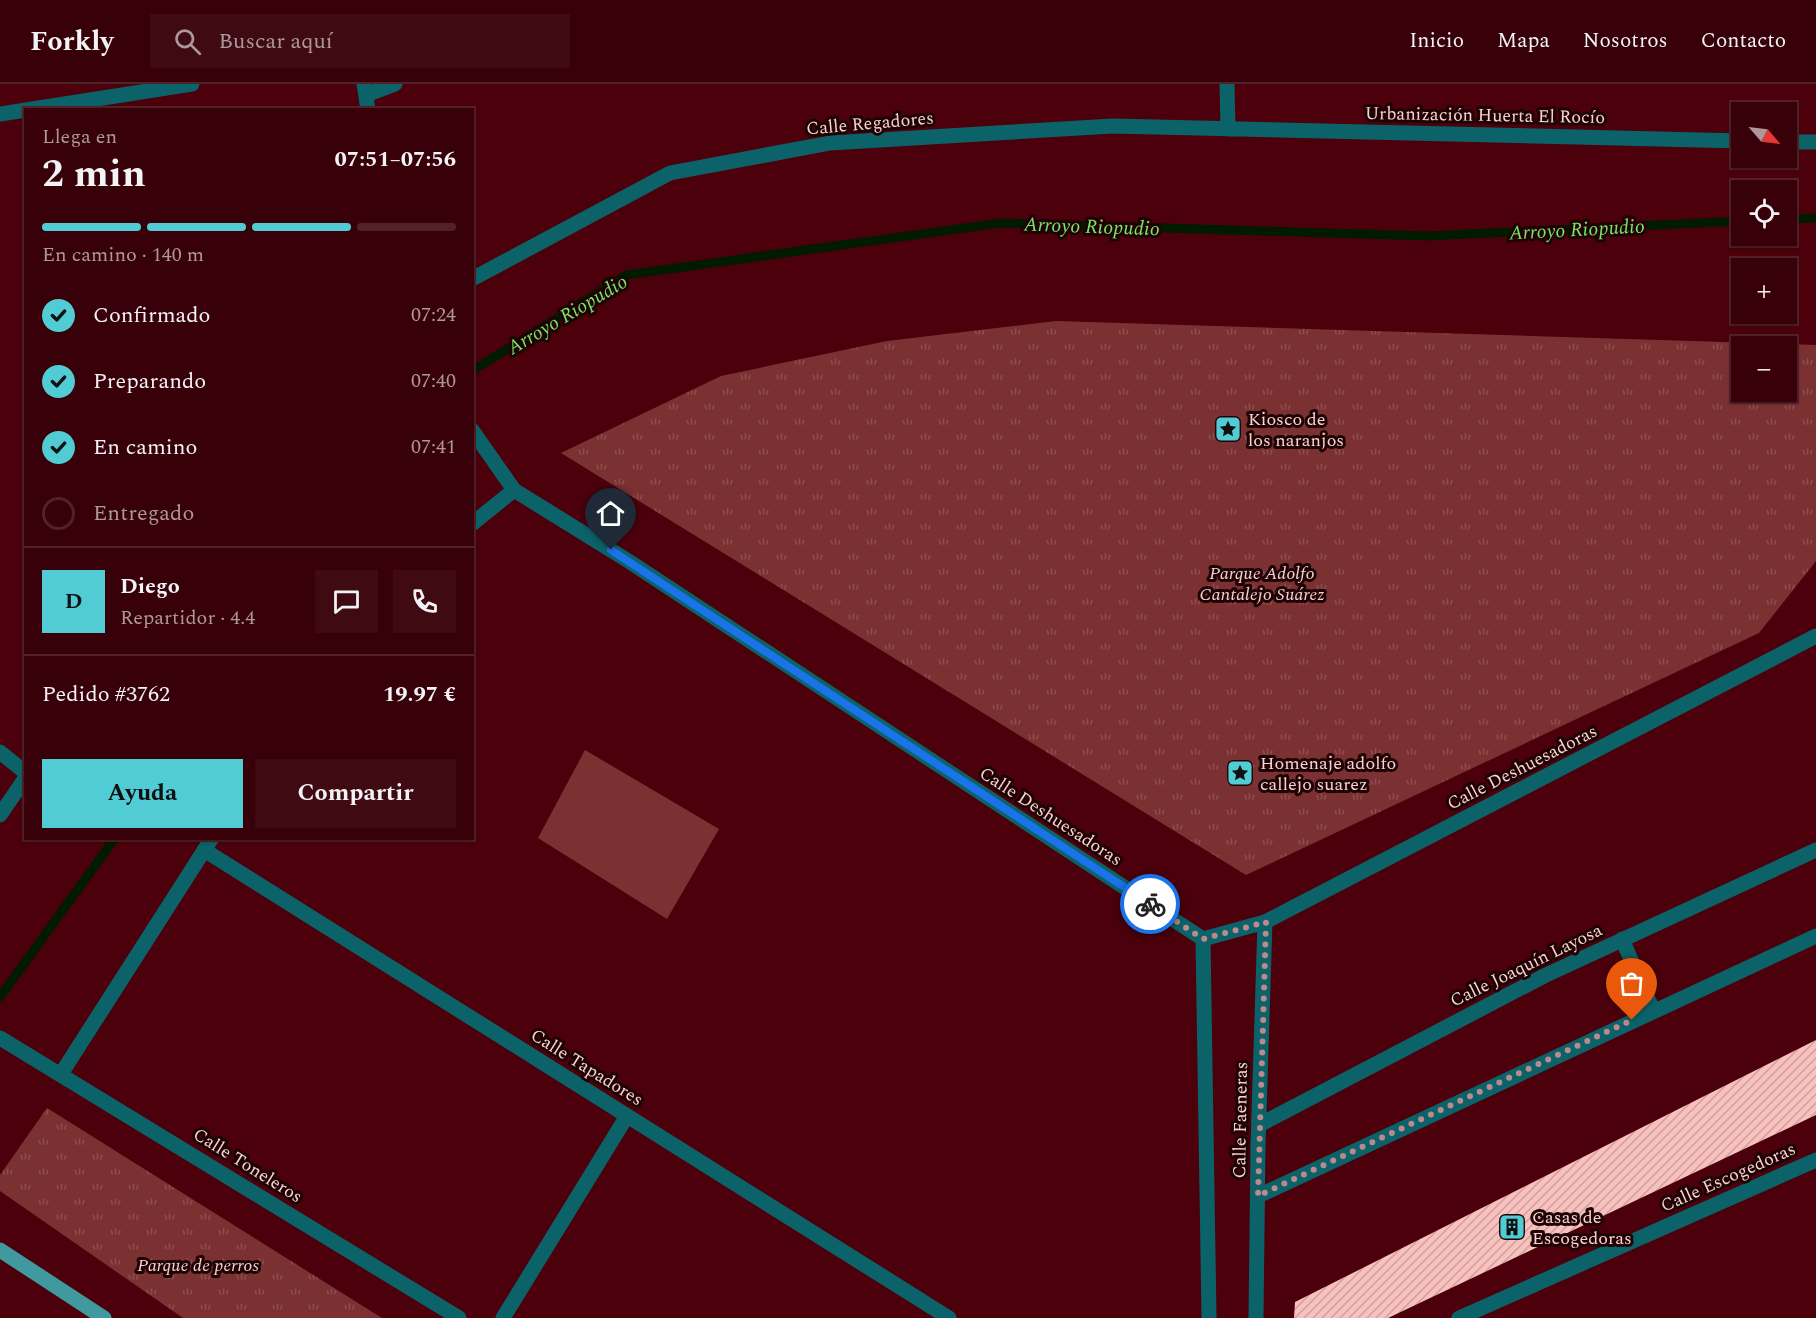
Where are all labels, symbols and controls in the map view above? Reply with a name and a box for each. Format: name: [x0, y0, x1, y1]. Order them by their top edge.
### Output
search box: [150, 14, 570, 68]
text: Forkly: [30, 20, 114, 63]
icon: search: [171, 25, 204, 58]
text: Buscar aquí: [219, 25, 333, 58]
text: Inicio: [1409, 25, 1464, 57]
text: Mapa: [1497, 25, 1550, 57]
text: Nosotros: [1583, 25, 1668, 57]
text: Contacto: [1701, 25, 1786, 57]
street label: Urbanización Huerta El Rocío: [1365, 100, 1605, 131]
north arrow: [1731, 102, 1797, 168]
map controls: [1731, 102, 1797, 402]
street label: Calle Regadores: [805, 104, 935, 143]
text: Llega en: [42, 122, 117, 152]
text: 07:51–07:56: [334, 143, 456, 176]
text: 2 min: [42, 145, 146, 204]
button: locate: [1731, 180, 1797, 246]
water label: Arroyo Riopudio: [1022, 210, 1160, 244]
water label: Arroyo Riopudio: [1507, 211, 1646, 249]
text: En camino · 140 m: [42, 240, 204, 270]
button: +: [1731, 258, 1797, 324]
water label: Arroyo Riopudio: [501, 267, 634, 363]
icon: check: [42, 299, 75, 332]
text: Confirmado: [93, 299, 210, 332]
text: 07:24: [411, 300, 456, 330]
button: −: [1731, 336, 1797, 402]
icon: check: [42, 365, 75, 398]
text: Preparando: [93, 365, 206, 398]
text: 07:40: [411, 366, 456, 396]
place label: Kiosco de los naranjos: [1248, 406, 1344, 454]
place icon: Kiosco de los naranjos: [1213, 414, 1243, 444]
icon: check: [42, 431, 75, 464]
text: En camino: [93, 431, 197, 464]
text: 07:41: [411, 432, 456, 462]
pin: [585, 488, 636, 550]
text: Entregado: [93, 497, 194, 530]
icon: home: [594, 497, 627, 530]
park label: Parque Adolfo Cantalejo Suárez: [1200, 560, 1324, 608]
text: Diego: [120, 570, 180, 603]
button: chat: [315, 570, 378, 633]
button: phone: [393, 570, 456, 633]
text: D: [65, 585, 82, 618]
text: Repartidor · 4.4: [120, 603, 255, 633]
text: Pedido #3762: [42, 678, 170, 711]
text: 19.97 €: [383, 678, 456, 711]
street label: Calle Deshuesadoras: [1442, 718, 1602, 817]
place label: Homenaje adolfo callejo suarez: [1260, 750, 1396, 798]
place icon: Homenaje adolfo callejo suarez: [1225, 758, 1255, 788]
button: Ayuda: [42, 759, 243, 828]
button: Compartir: [255, 759, 456, 828]
street label: Calle Deshuesadoras: [974, 760, 1128, 873]
courier: [1120, 874, 1180, 934]
icon: bike: [1134, 888, 1167, 921]
street label: Calle Joaquín Layosa: [1445, 917, 1607, 1014]
pin: [1606, 958, 1657, 1020]
icon: bag: [1615, 967, 1648, 1000]
street label: Calle Tapadores: [525, 1022, 648, 1113]
street label: Calle Faeneras: [1226, 1061, 1255, 1179]
street label: Calle Toneleros: [188, 1121, 308, 1210]
street label: Calle Escogedoras: [1656, 1136, 1800, 1219]
place label: Casas de Escogedoras: [1532, 1204, 1632, 1252]
building icon: Casas de Escogedoras: [1497, 1212, 1527, 1242]
park label: Parque de perros: [137, 1252, 259, 1279]

